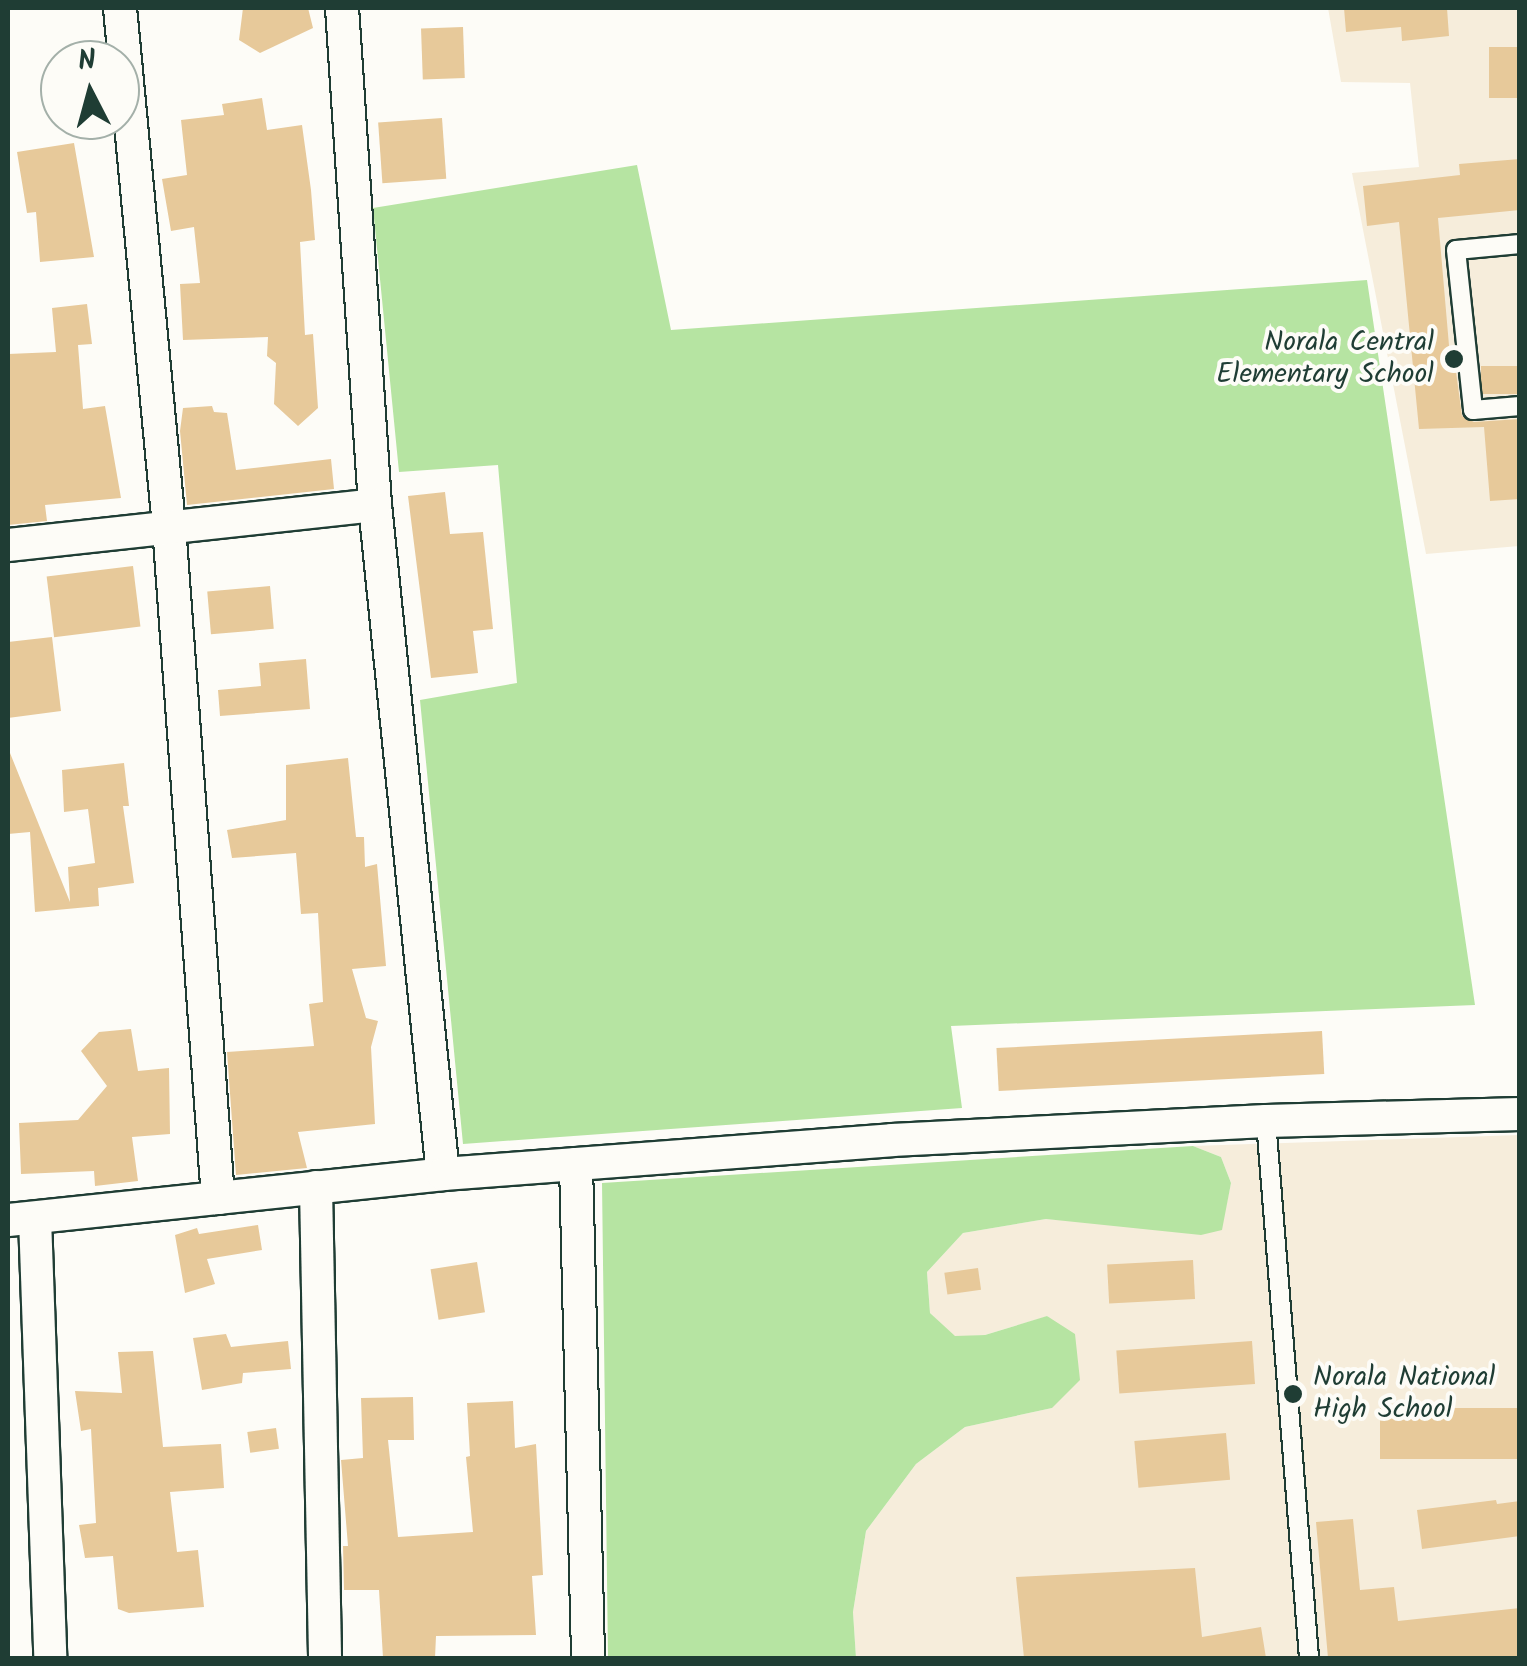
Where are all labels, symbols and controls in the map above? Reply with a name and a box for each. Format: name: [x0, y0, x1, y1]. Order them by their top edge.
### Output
text: N: [76, 38, 98, 85]
north arrow: [40, 40, 140, 140]
place label: Norala Central Elementary School: [1216, 326, 1434, 392]
marker: Norala Central Elementary School: [1443, 348, 1465, 370]
place label: Norala National High School: [1313, 1361, 1495, 1427]
marker: Norala National High School: [1282, 1383, 1304, 1405]

